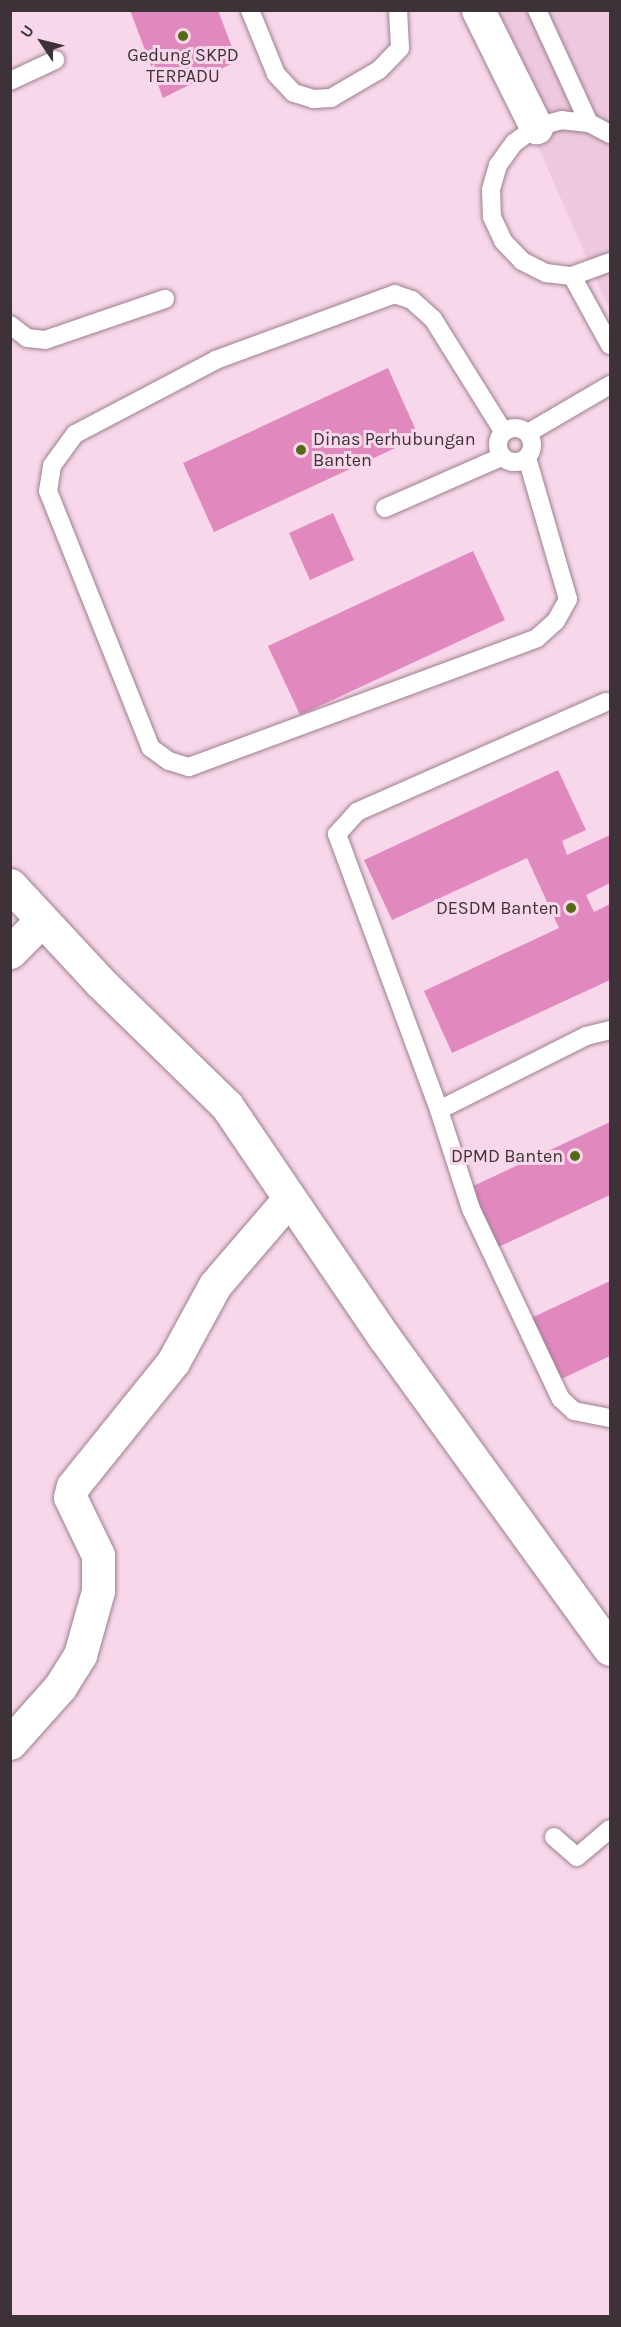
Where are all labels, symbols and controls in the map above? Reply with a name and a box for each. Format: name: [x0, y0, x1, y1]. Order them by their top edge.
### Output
north arrow: [12, 12, 72, 72]
text: U: [16, 21, 38, 41]
marker: Gedung SKPD TERPADU: [176, 29, 190, 43]
place label: Gedung SKPD TERPADU: [127, 45, 239, 88]
place label: Dinas Perhubungan Banten: [313, 429, 476, 472]
marker: Dinas Perhubungan Banten: [294, 443, 308, 457]
place label: DESDM Banten: [436, 897, 559, 919]
marker: DESDM Banten: [564, 901, 578, 915]
place label: DPMD Banten: [451, 1145, 563, 1167]
marker: DPMD Banten: [568, 1149, 582, 1163]

